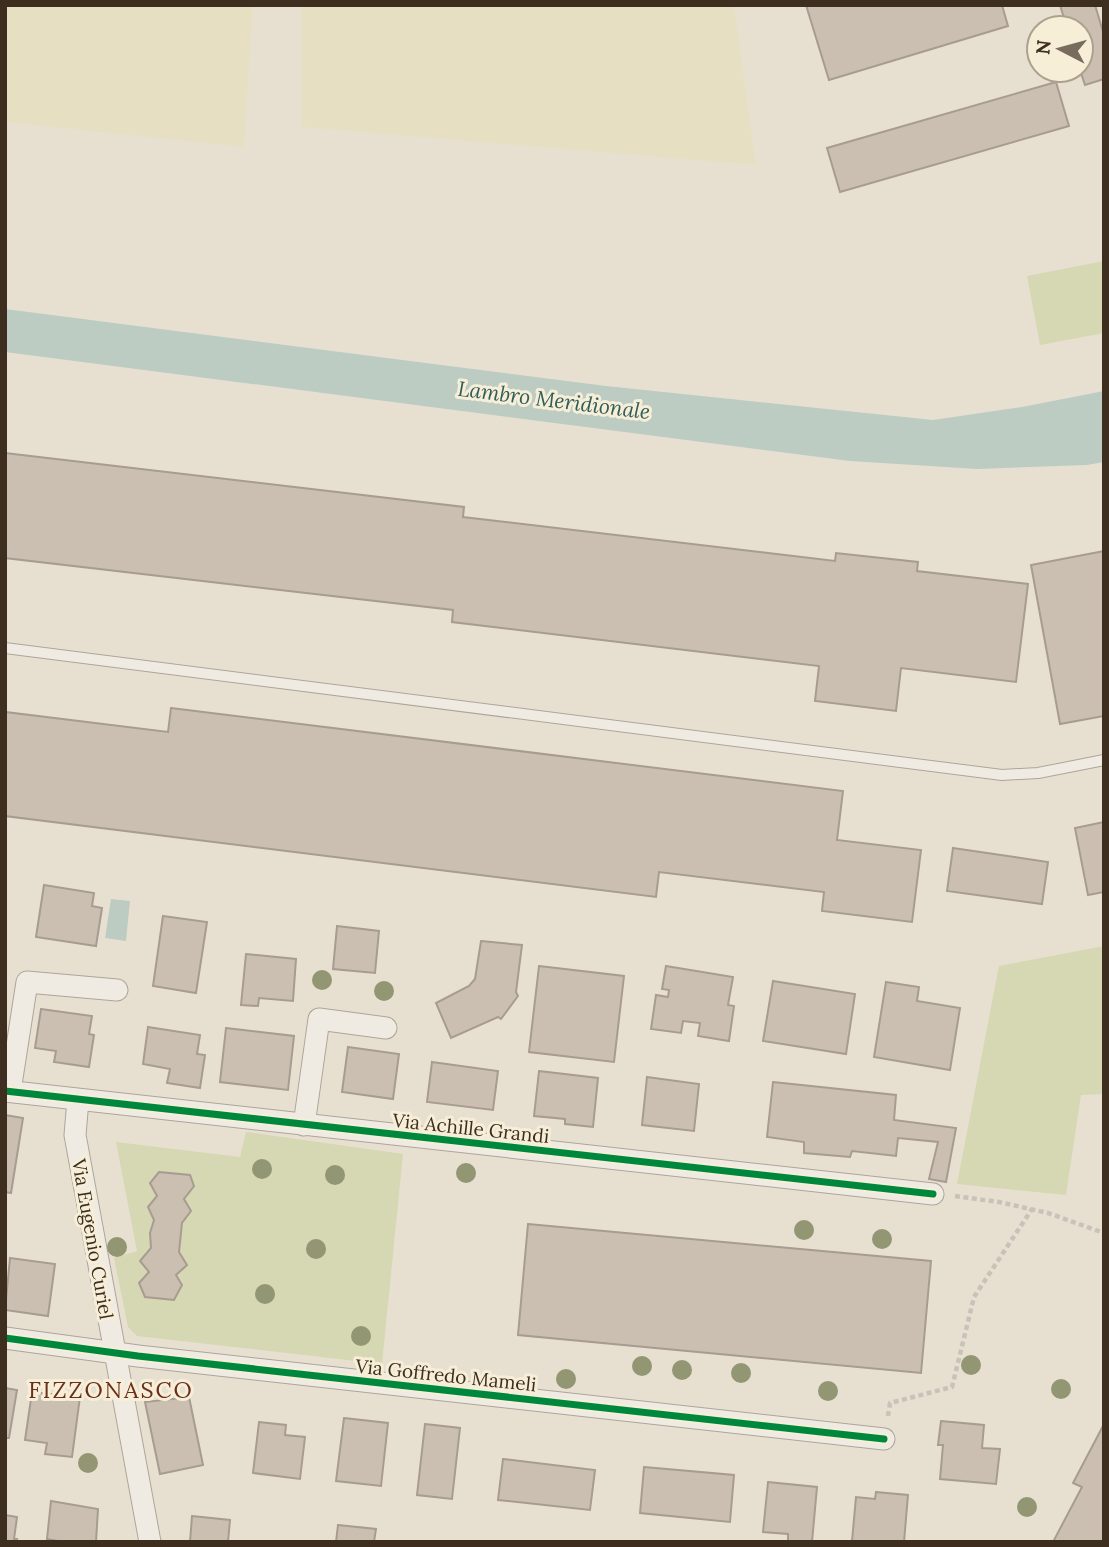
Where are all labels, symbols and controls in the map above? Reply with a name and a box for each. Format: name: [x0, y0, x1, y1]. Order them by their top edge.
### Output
north arrow: [1025, 14, 1095, 84]
text: N: [1030, 38, 1056, 56]
water label: Lambro Meridionale: [456, 375, 652, 425]
street label: Via Achille Grandi: [391, 1108, 550, 1148]
street label: Via Eugenio Curiel: [67, 1156, 119, 1321]
street label: Via Goffredo Mameli: [353, 1353, 538, 1396]
district label: FIZZONASCO: [28, 1375, 194, 1404]

